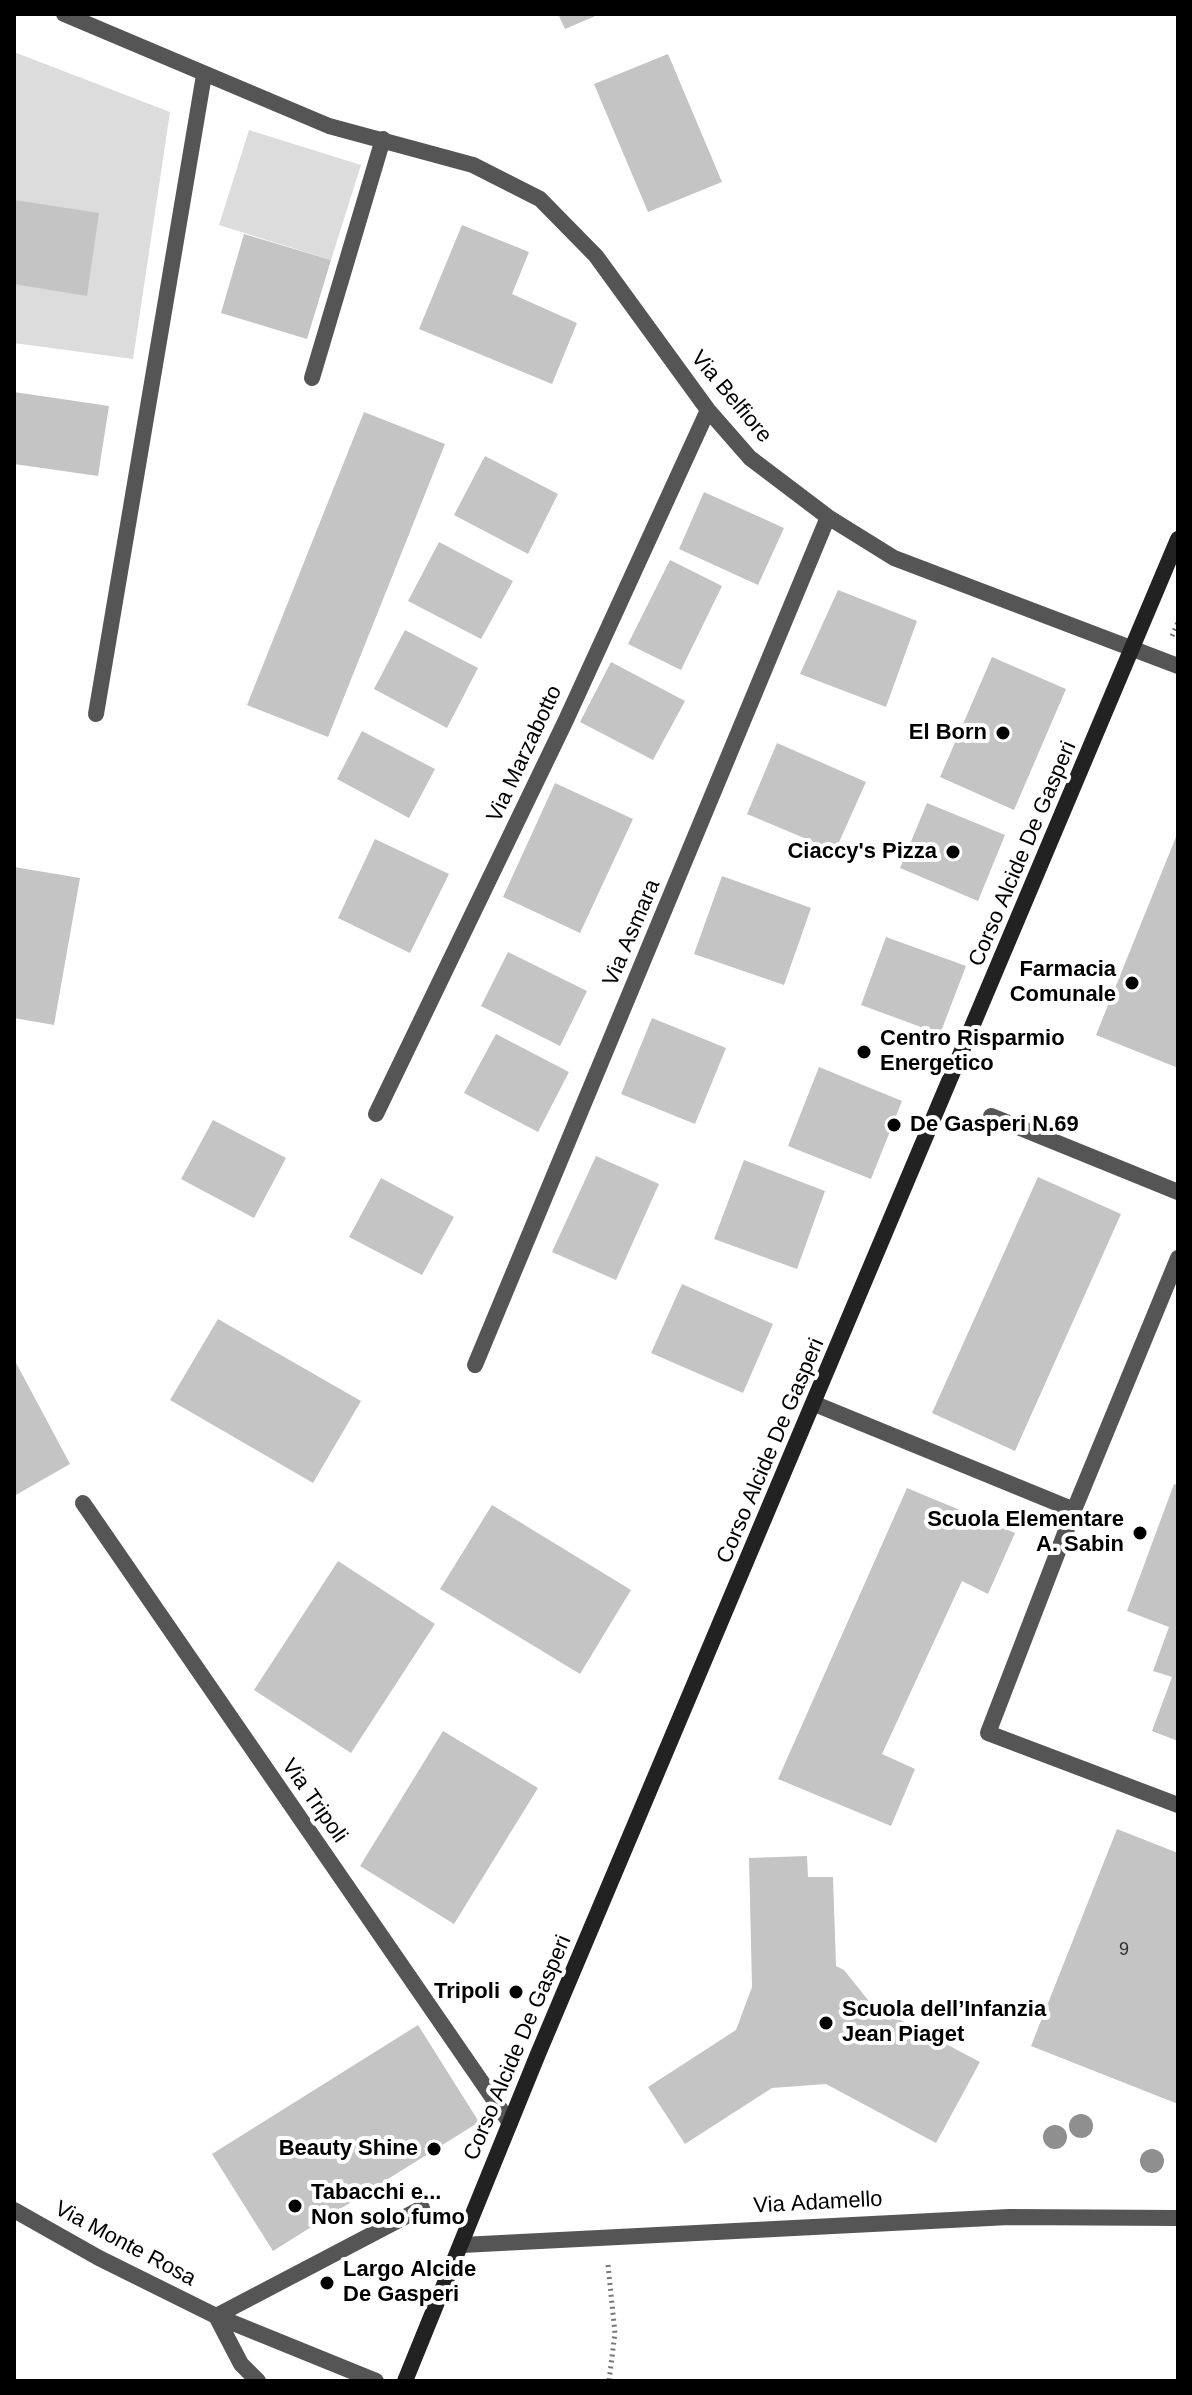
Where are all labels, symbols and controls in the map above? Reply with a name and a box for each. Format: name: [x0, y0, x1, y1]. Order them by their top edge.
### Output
street label: Via Belfiore: [685, 346, 777, 448]
street label: Via Marzabotto: [482, 682, 568, 826]
place label: El Born: [909, 720, 987, 746]
marker: El Born: [994, 724, 1012, 742]
street label: Corso Alcide De Gasperi: [964, 737, 1082, 971]
place label: Ciaccy's Pizza: [787, 839, 937, 865]
marker: Ciaccy's Pizza: [944, 843, 962, 861]
street label: Via Asmara: [598, 876, 666, 990]
place label: Farmacia Comunale: [1010, 957, 1116, 1008]
marker: Farmacia Comunale: [1123, 974, 1141, 992]
place label: Centro Risparmio Energetico: [880, 1026, 1065, 1078]
marker: Centro Risparmio Energetico: [855, 1043, 873, 1061]
place label: De Gasperi N.69: [910, 1112, 1079, 1138]
marker: De Gasperi N.69: [885, 1116, 903, 1134]
street label: Corso Alcide De Gasperi: [712, 1334, 830, 1568]
place label: Scuola Elementare A. Sabin: [927, 1507, 1124, 1558]
marker: Scuola Elementare A. Sabin: [1131, 1524, 1149, 1542]
street label: Via Tripoli: [275, 1754, 353, 1848]
street label: Corso Alcide De Gasperi: [459, 1931, 577, 2165]
house number: 9: [1119, 1939, 1129, 1961]
place label: Tripoli: [434, 1979, 500, 2005]
marker: Tripoli: [507, 1983, 525, 2001]
place label: Scuola dell’Infanzia Jean Piaget: [842, 1997, 1046, 2048]
marker: Scuola dell’Infanzia Jean Piaget: [817, 2014, 835, 2032]
place label: Beauty Shine: [279, 2136, 418, 2162]
marker: Beauty Shine: [425, 2140, 443, 2158]
place label: Tabacchi e... Non solo fumo: [311, 2180, 465, 2232]
street label: Via Adamello: [753, 2186, 883, 2220]
street label: Via Monte Rosa: [50, 2196, 200, 2292]
marker: Tabacchi e... Non solo fumo: [286, 2197, 304, 2215]
place label: Largo Alcide De Gasperi: [343, 2257, 476, 2308]
marker: Largo Alcide De Gasperi: [318, 2274, 336, 2292]

